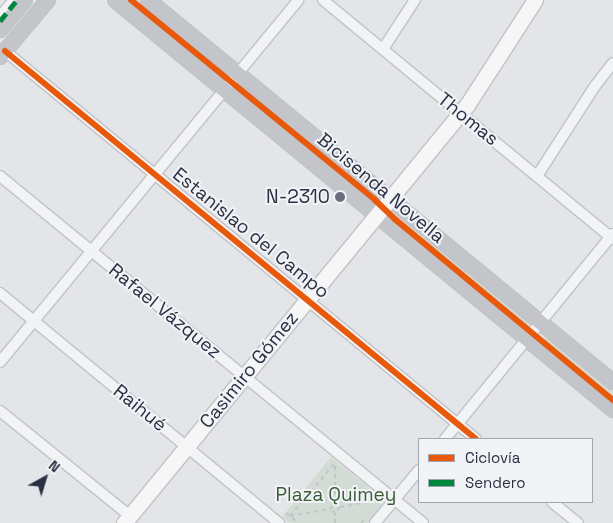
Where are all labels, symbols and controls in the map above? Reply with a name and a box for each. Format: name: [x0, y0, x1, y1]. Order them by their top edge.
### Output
street label: Thomas: [433, 88, 503, 150]
street label: Bicisenda Novella: [313, 128, 449, 248]
street label: Estanislao del Campo: [168, 163, 334, 303]
place label: N-2310: [266, 186, 330, 208]
marker: N-2310: [334, 191, 346, 203]
street label: Rafael Vázquez: [104, 259, 226, 363]
street label: Casimiro Gómez: [195, 307, 303, 433]
street label: Raihué: [109, 380, 171, 436]
legend: [418, 438, 593, 503]
text: Ciclovía: [465, 448, 520, 467]
north arrow: [20, 453, 70, 503]
text: N: [45, 456, 64, 476]
text: Sendero: [465, 473, 525, 492]
park label: Plaza Quimey: [276, 484, 396, 506]

